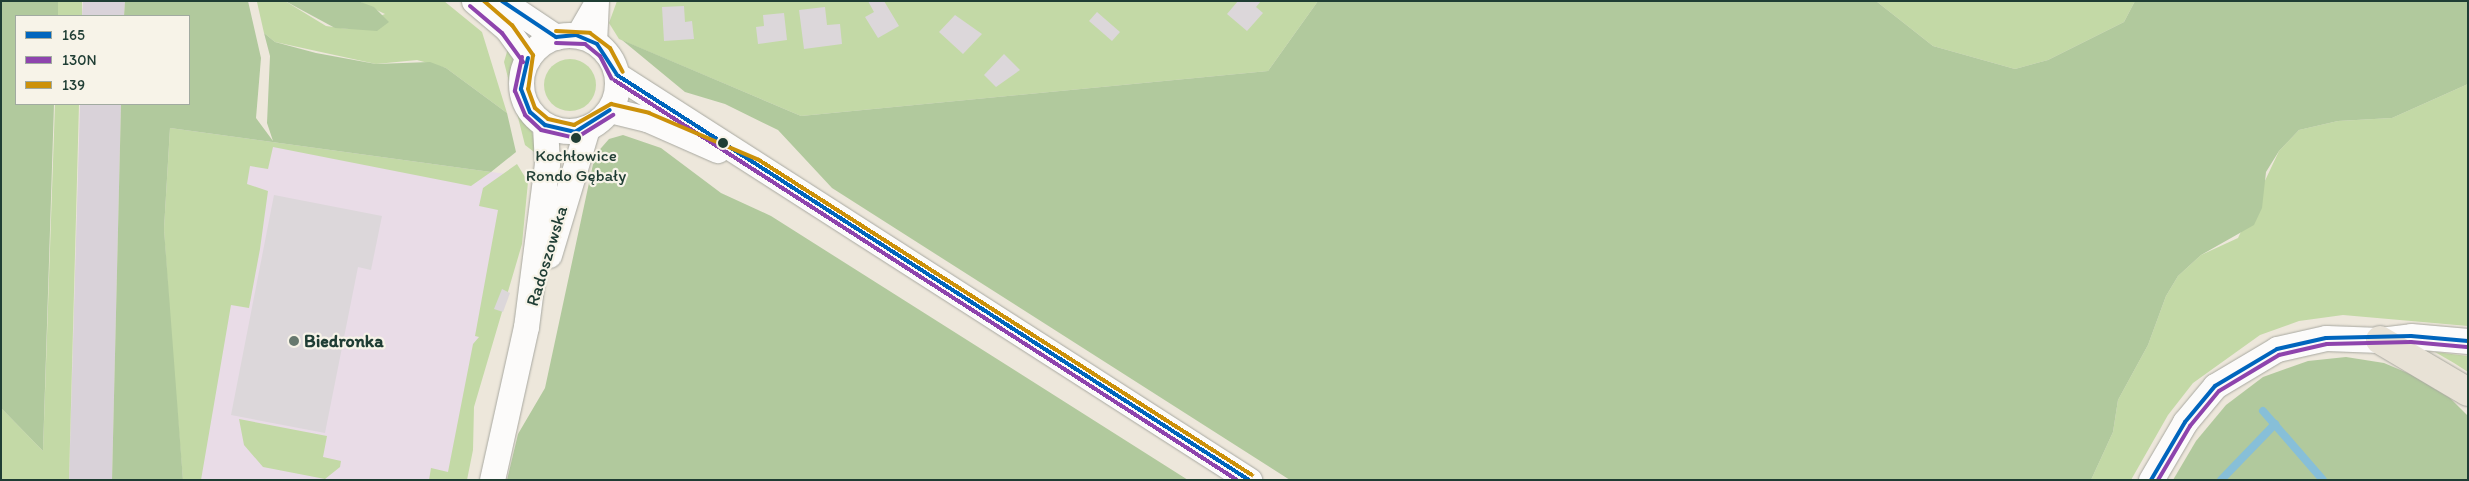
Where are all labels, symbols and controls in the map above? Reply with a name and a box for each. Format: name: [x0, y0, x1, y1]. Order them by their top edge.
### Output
legend: [15, 15, 190, 105]
text: 165: [62, 26, 85, 44]
text: 130N: [62, 51, 97, 69]
text: 139: [62, 76, 85, 94]
marker: Kochłowice Rondo Gębały: [571, 133, 581, 143]
unlabelled marker: [718, 138, 728, 148]
place label: Kochłowice Rondo Gębały: [526, 146, 626, 186]
street label: Radoszowska: [521, 203, 573, 309]
place label: Biedronka: [304, 330, 384, 352]
marker: Biedronka: [288, 335, 300, 347]

